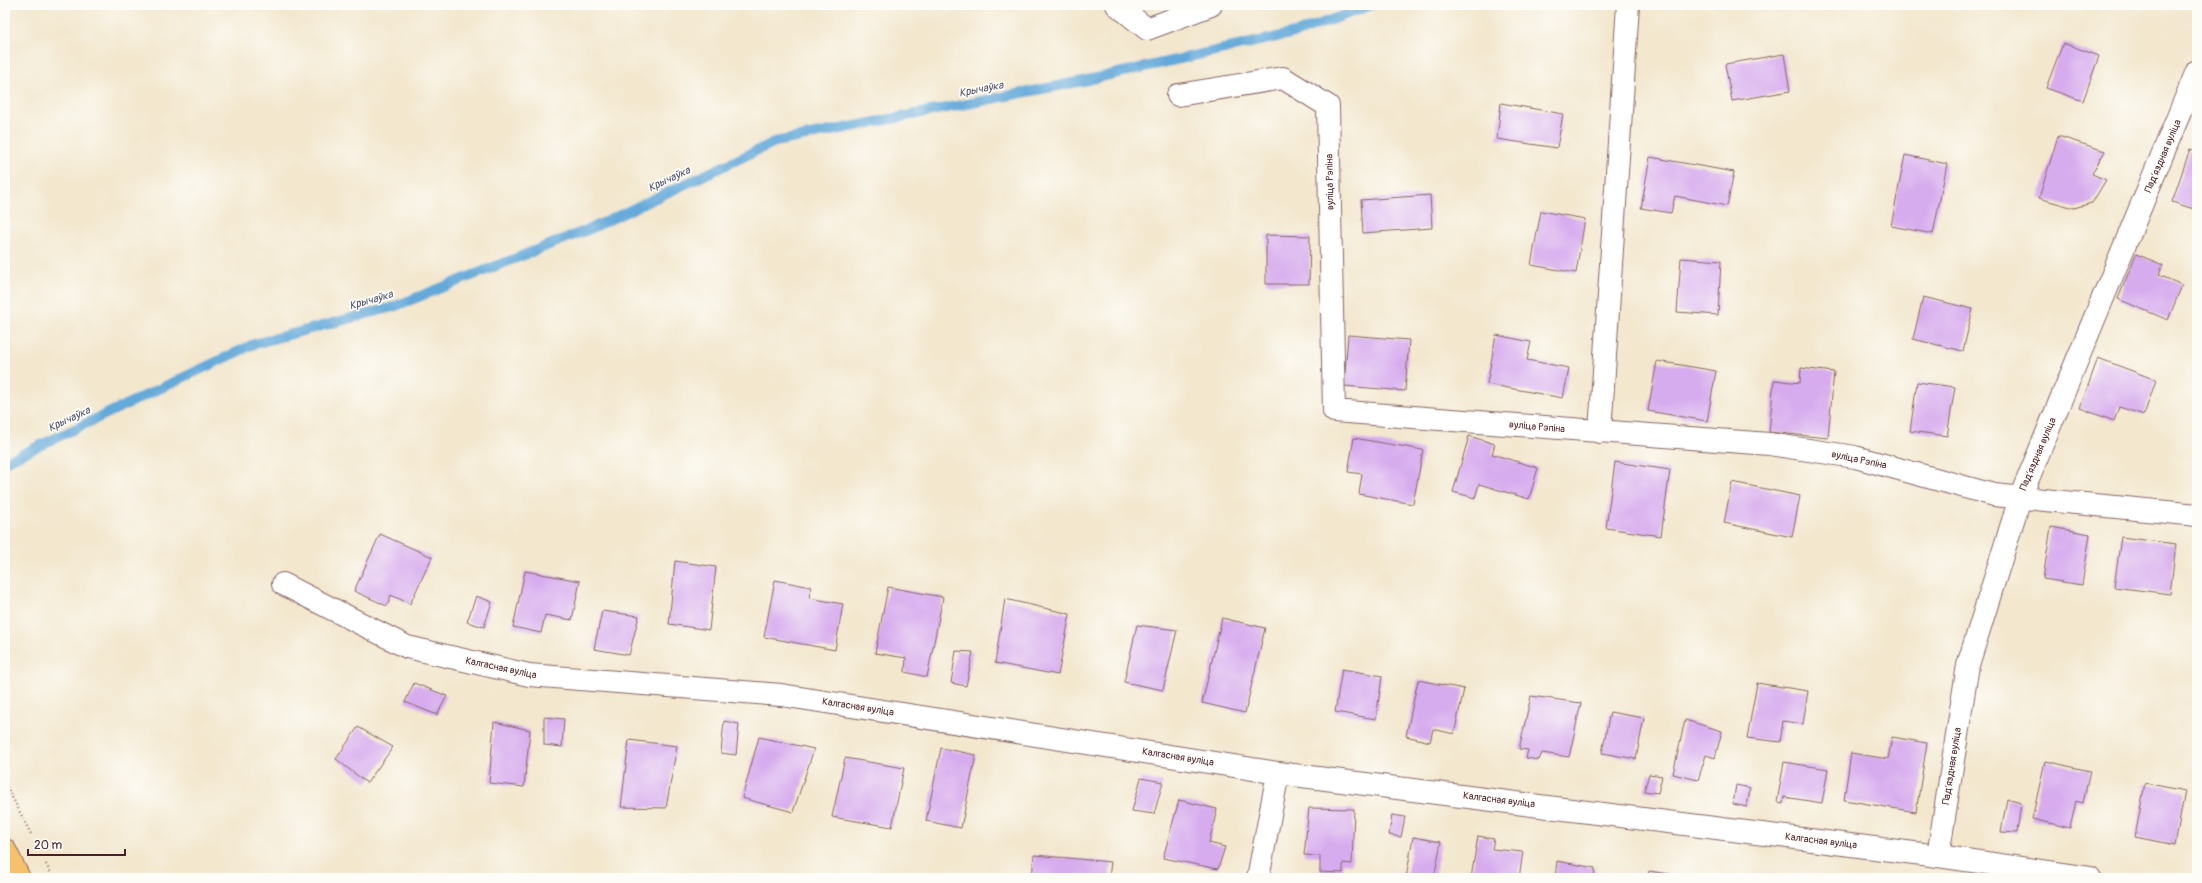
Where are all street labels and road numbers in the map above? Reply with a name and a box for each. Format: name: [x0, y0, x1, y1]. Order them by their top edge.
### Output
street label: Падʼяздная вуліца: [2142, 117, 2184, 194]
street label: вуліца Рэпіна: [1324, 153, 1336, 210]
street label: Падʼяздная вуліца: [2017, 415, 2059, 492]
street label: вуліца Рэпіна: [1508, 419, 1566, 435]
street label: вуліца Рэпіна: [1830, 448, 1888, 472]
street label: Калгасная вуліца: [464, 655, 538, 681]
street label: Калгасная вуліца: [821, 695, 895, 719]
street label: Падʼяздная вуліца: [1940, 726, 1964, 806]
street label: Калгасная вуліца: [1141, 745, 1215, 769]
street label: Калгасная вуліца: [1462, 790, 1536, 810]
street label: Калгасная вуліца: [1784, 831, 1858, 851]

